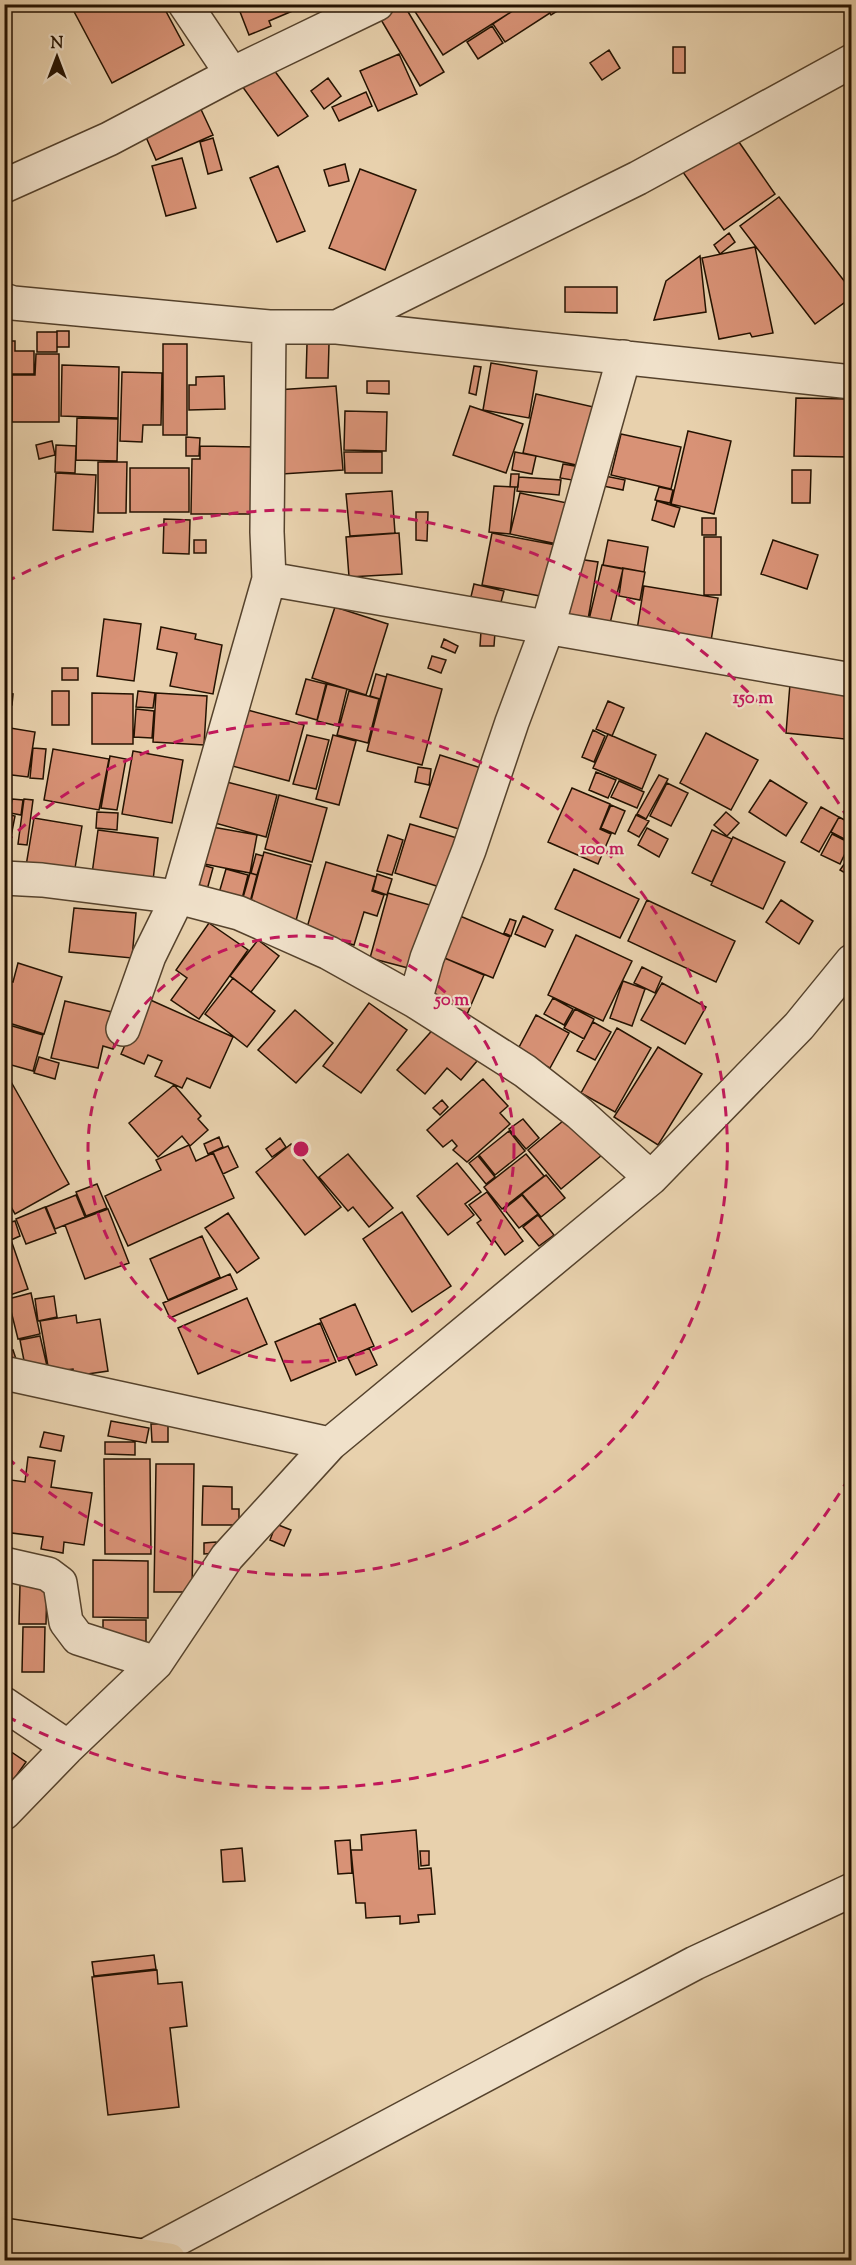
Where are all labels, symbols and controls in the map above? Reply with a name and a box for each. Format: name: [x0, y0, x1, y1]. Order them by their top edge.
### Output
north arrow: [27, 27, 87, 87]
text: N: [51, 33, 64, 56]
text: 150 m: [733, 686, 773, 712]
text: 100 m: [580, 837, 624, 863]
text: 50 m: [433, 988, 469, 1014]
centre of rings: [291, 1139, 311, 1159]

